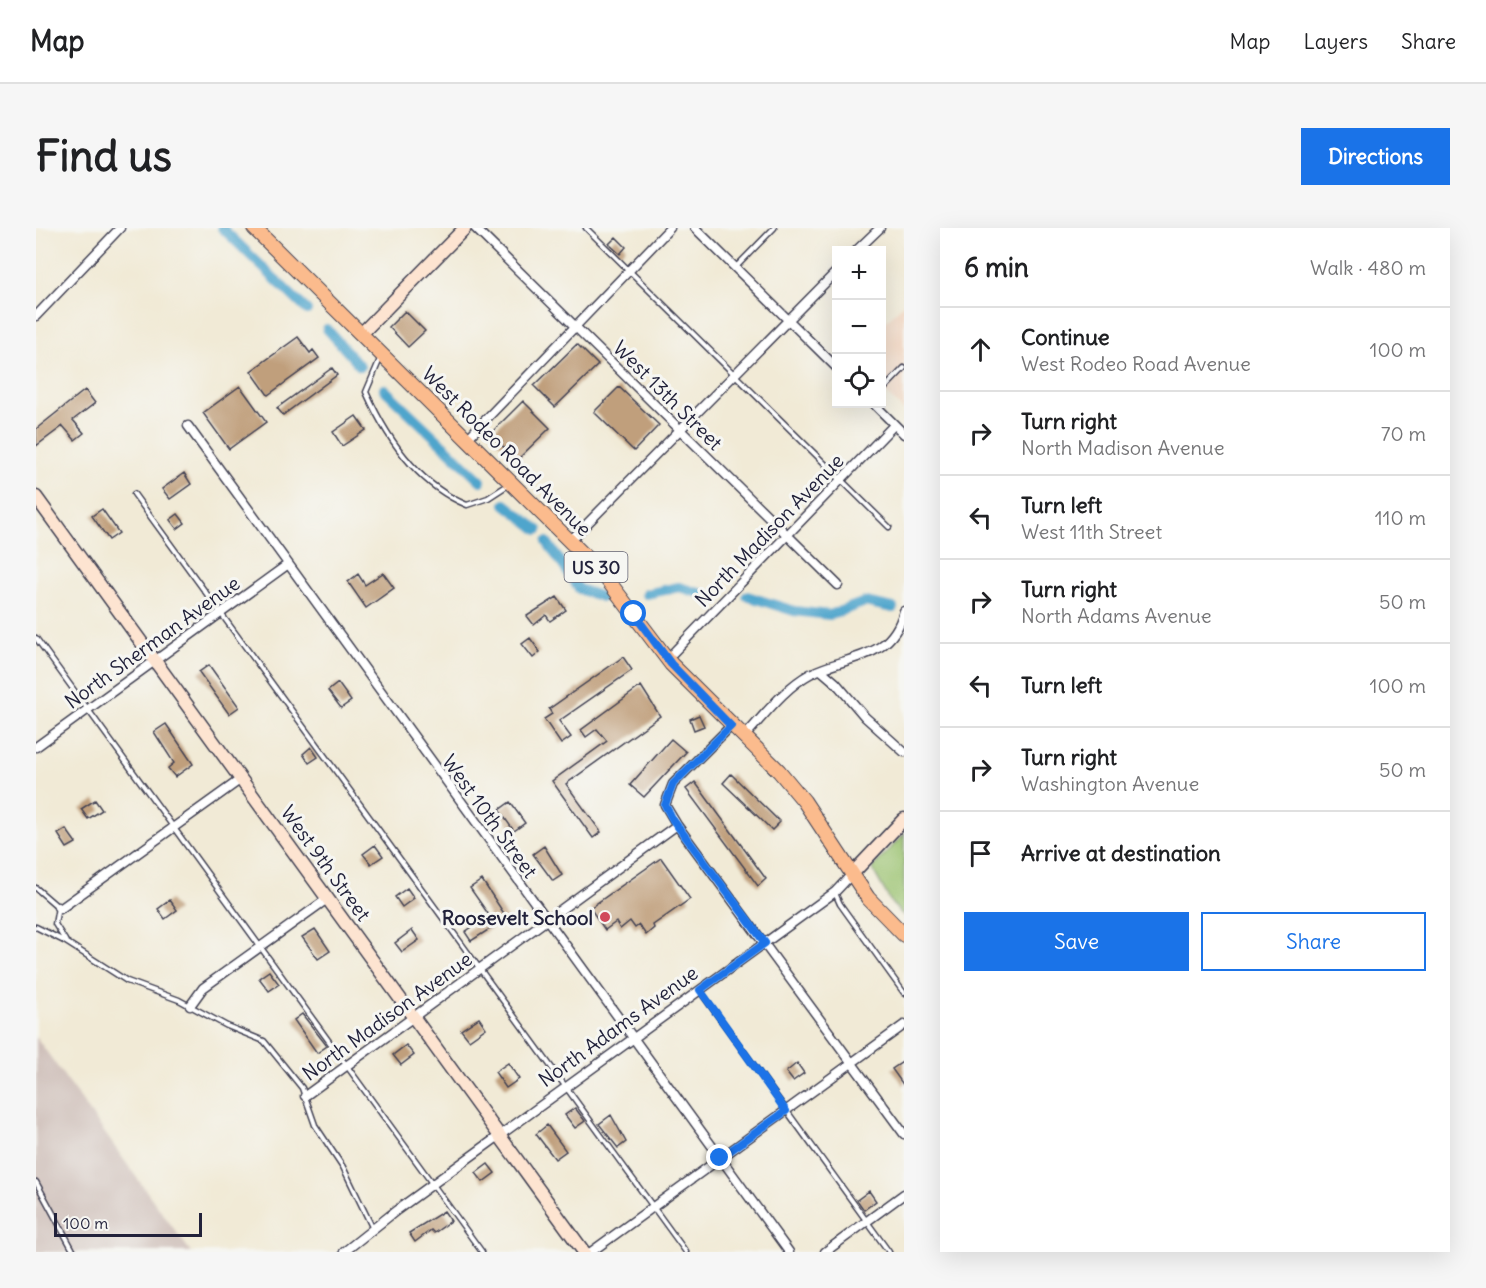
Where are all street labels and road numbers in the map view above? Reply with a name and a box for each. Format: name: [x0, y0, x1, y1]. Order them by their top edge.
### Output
street label: West 13th Street: [608, 335, 728, 455]
street label: West Rodeo Road Avenue: [417, 361, 597, 541]
street label: North Madison Avenue: [689, 448, 849, 612]
road number: US 30: [564, 552, 628, 582]
street label: North Sherman Avenue: [60, 570, 244, 714]
street label: West 10th Street: [437, 749, 543, 883]
street label: West 9th Street: [276, 800, 376, 926]
street label: North Madison Avenue: [297, 946, 477, 1086]
street label: North Adams Avenue: [534, 960, 702, 1092]

